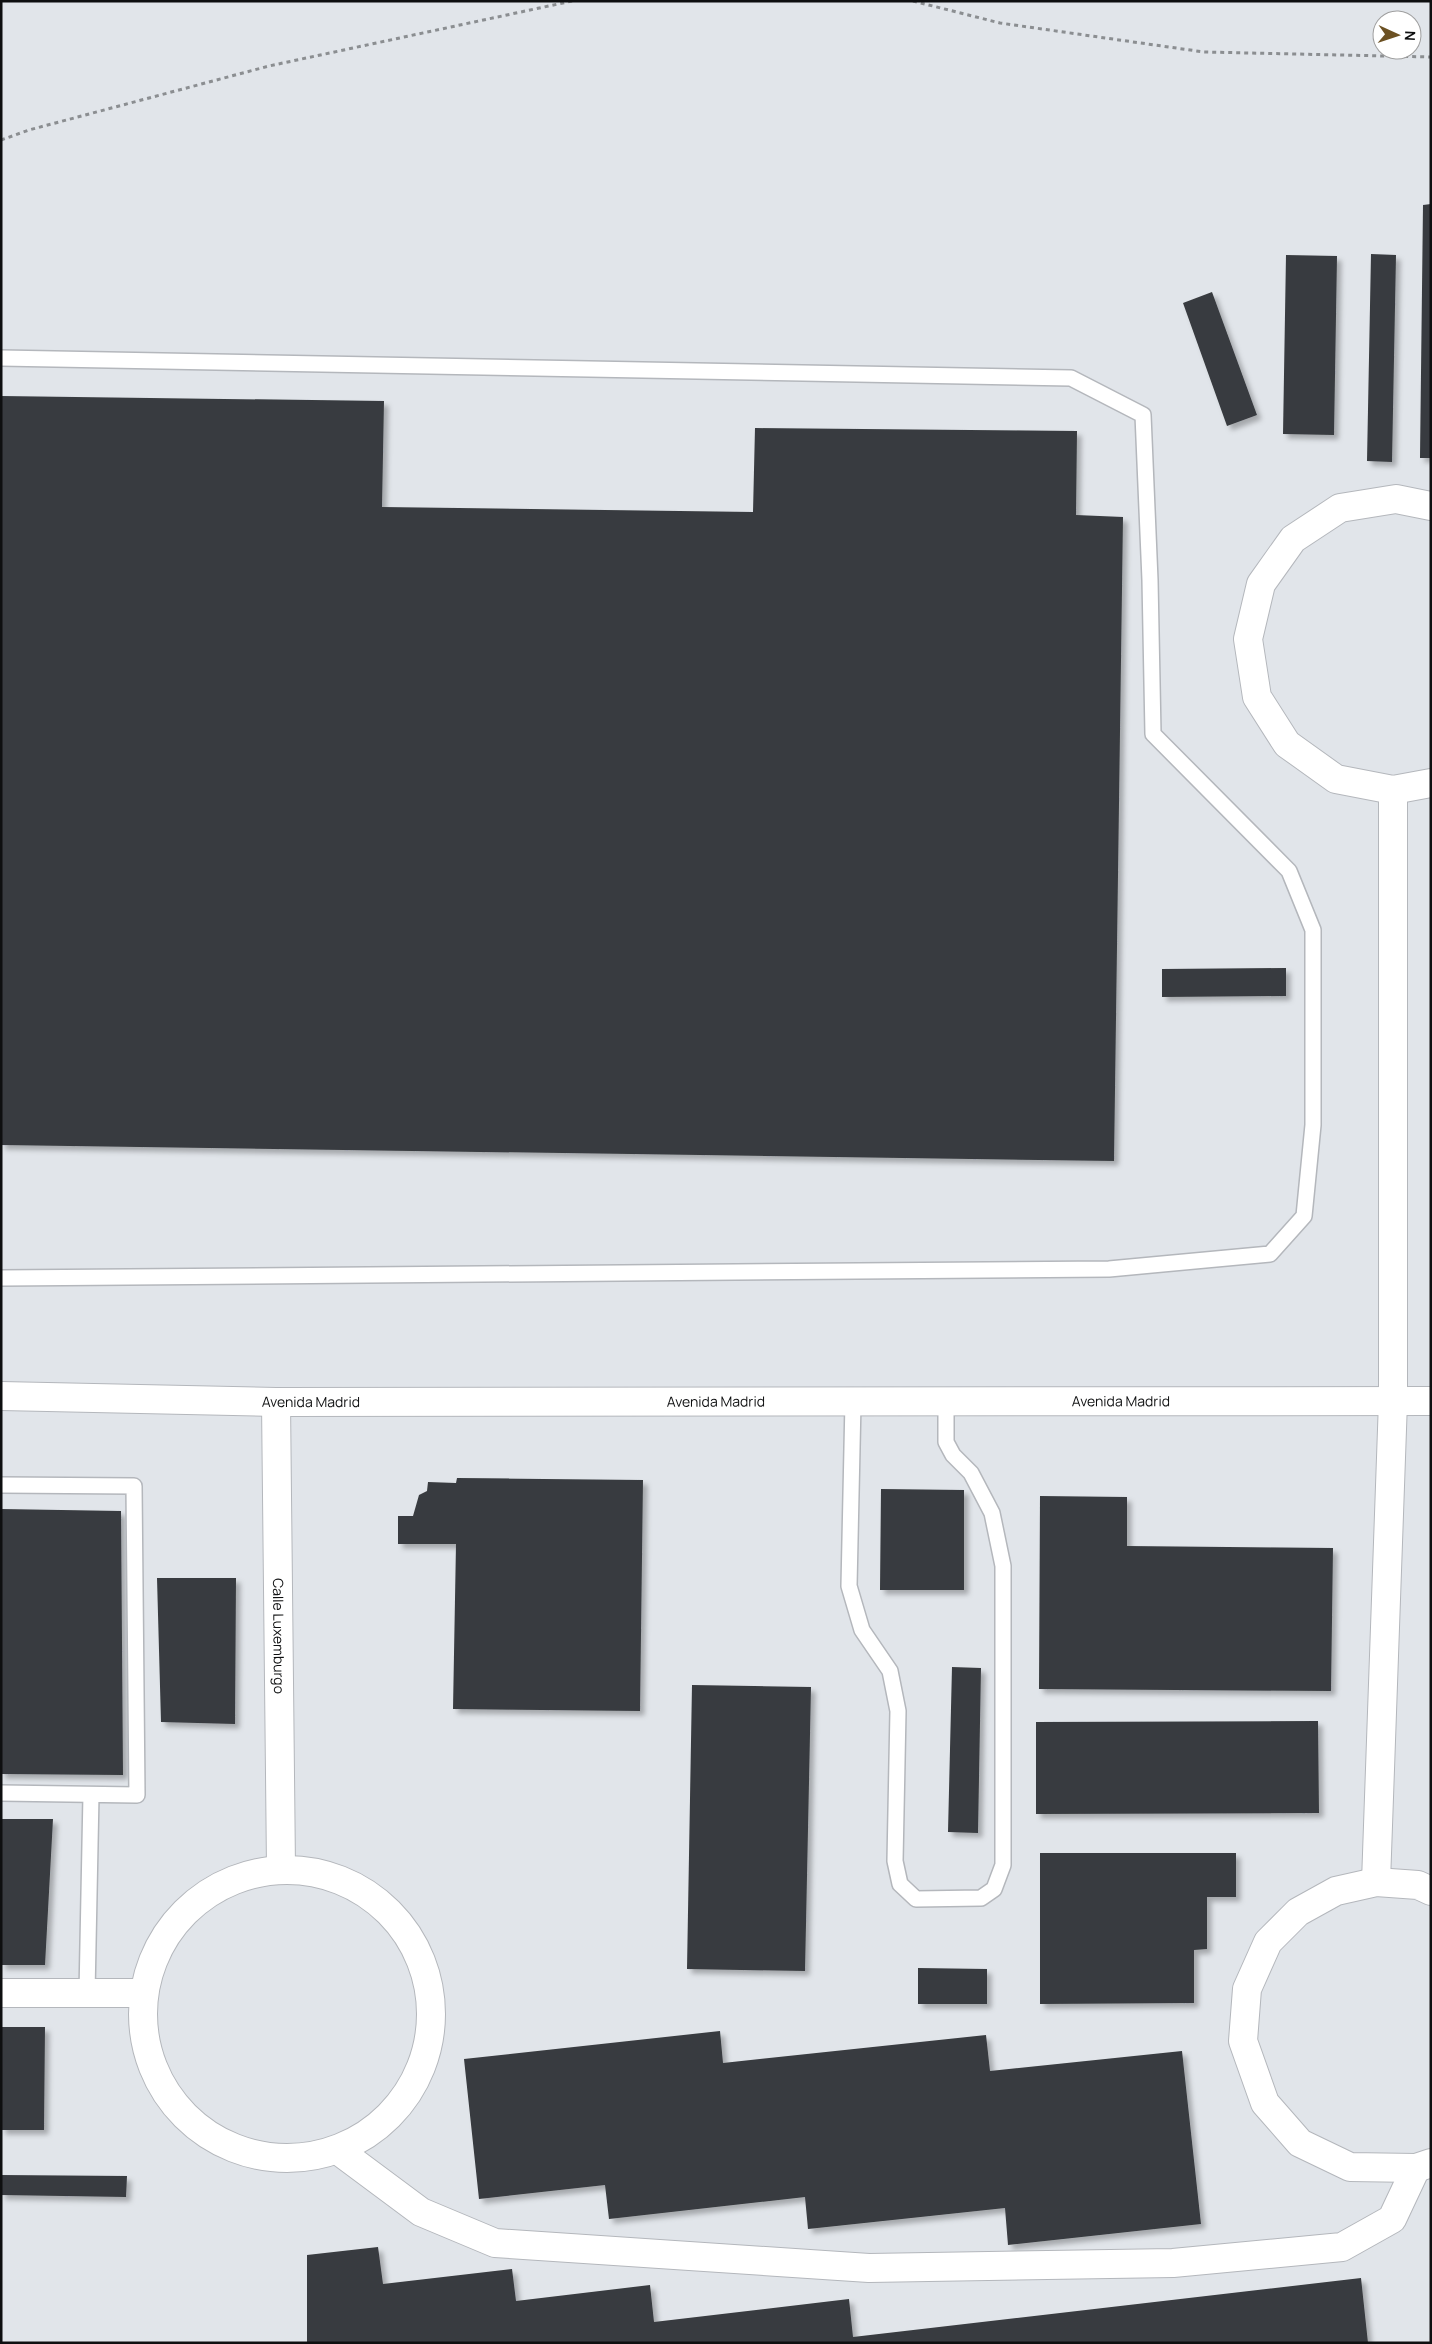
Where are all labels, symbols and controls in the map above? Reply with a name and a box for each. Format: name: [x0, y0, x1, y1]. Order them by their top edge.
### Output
north arrow: [1372, 10, 1422, 60]
text: N: [1401, 30, 1420, 41]
street label: Avenida Madrid: [1072, 1391, 1170, 1410]
street label: Avenida Madrid: [262, 1392, 360, 1411]
street label: Avenida Madrid: [667, 1392, 765, 1411]
street label: Calle Luxemburgo: [269, 1578, 289, 1694]

